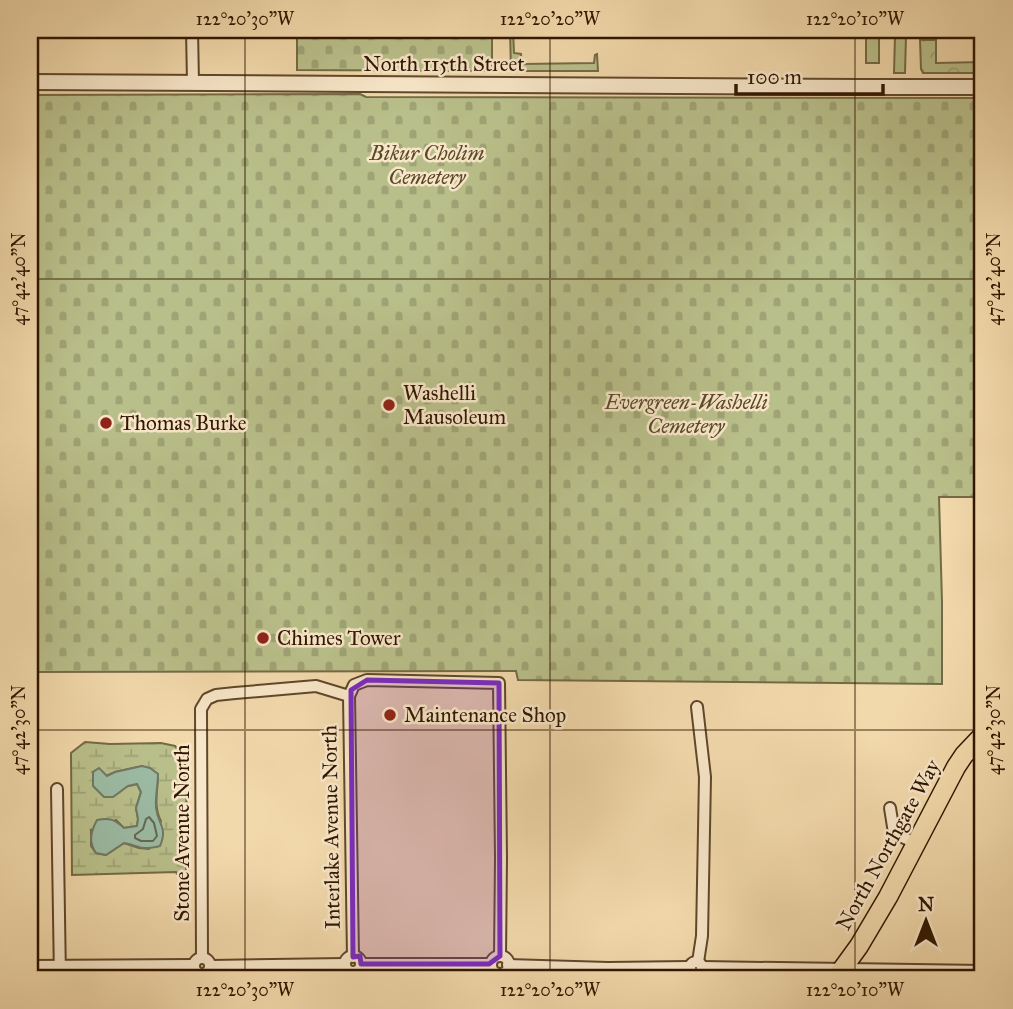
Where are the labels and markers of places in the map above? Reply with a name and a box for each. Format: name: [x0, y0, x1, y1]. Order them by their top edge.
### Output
place label: Washelli Mausoleum: [403, 380, 507, 430]
marker: Washelli Mausoleum: [381, 397, 397, 413]
place label: Thomas Burke: [120, 410, 247, 436]
marker: Thomas Burke: [98, 415, 114, 431]
place label: Chimes Tower: [277, 625, 401, 651]
marker: Chimes Tower: [255, 630, 271, 646]
place label: Maintenance Shop: [404, 702, 566, 728]
marker: Maintenance Shop: [382, 707, 398, 723]

